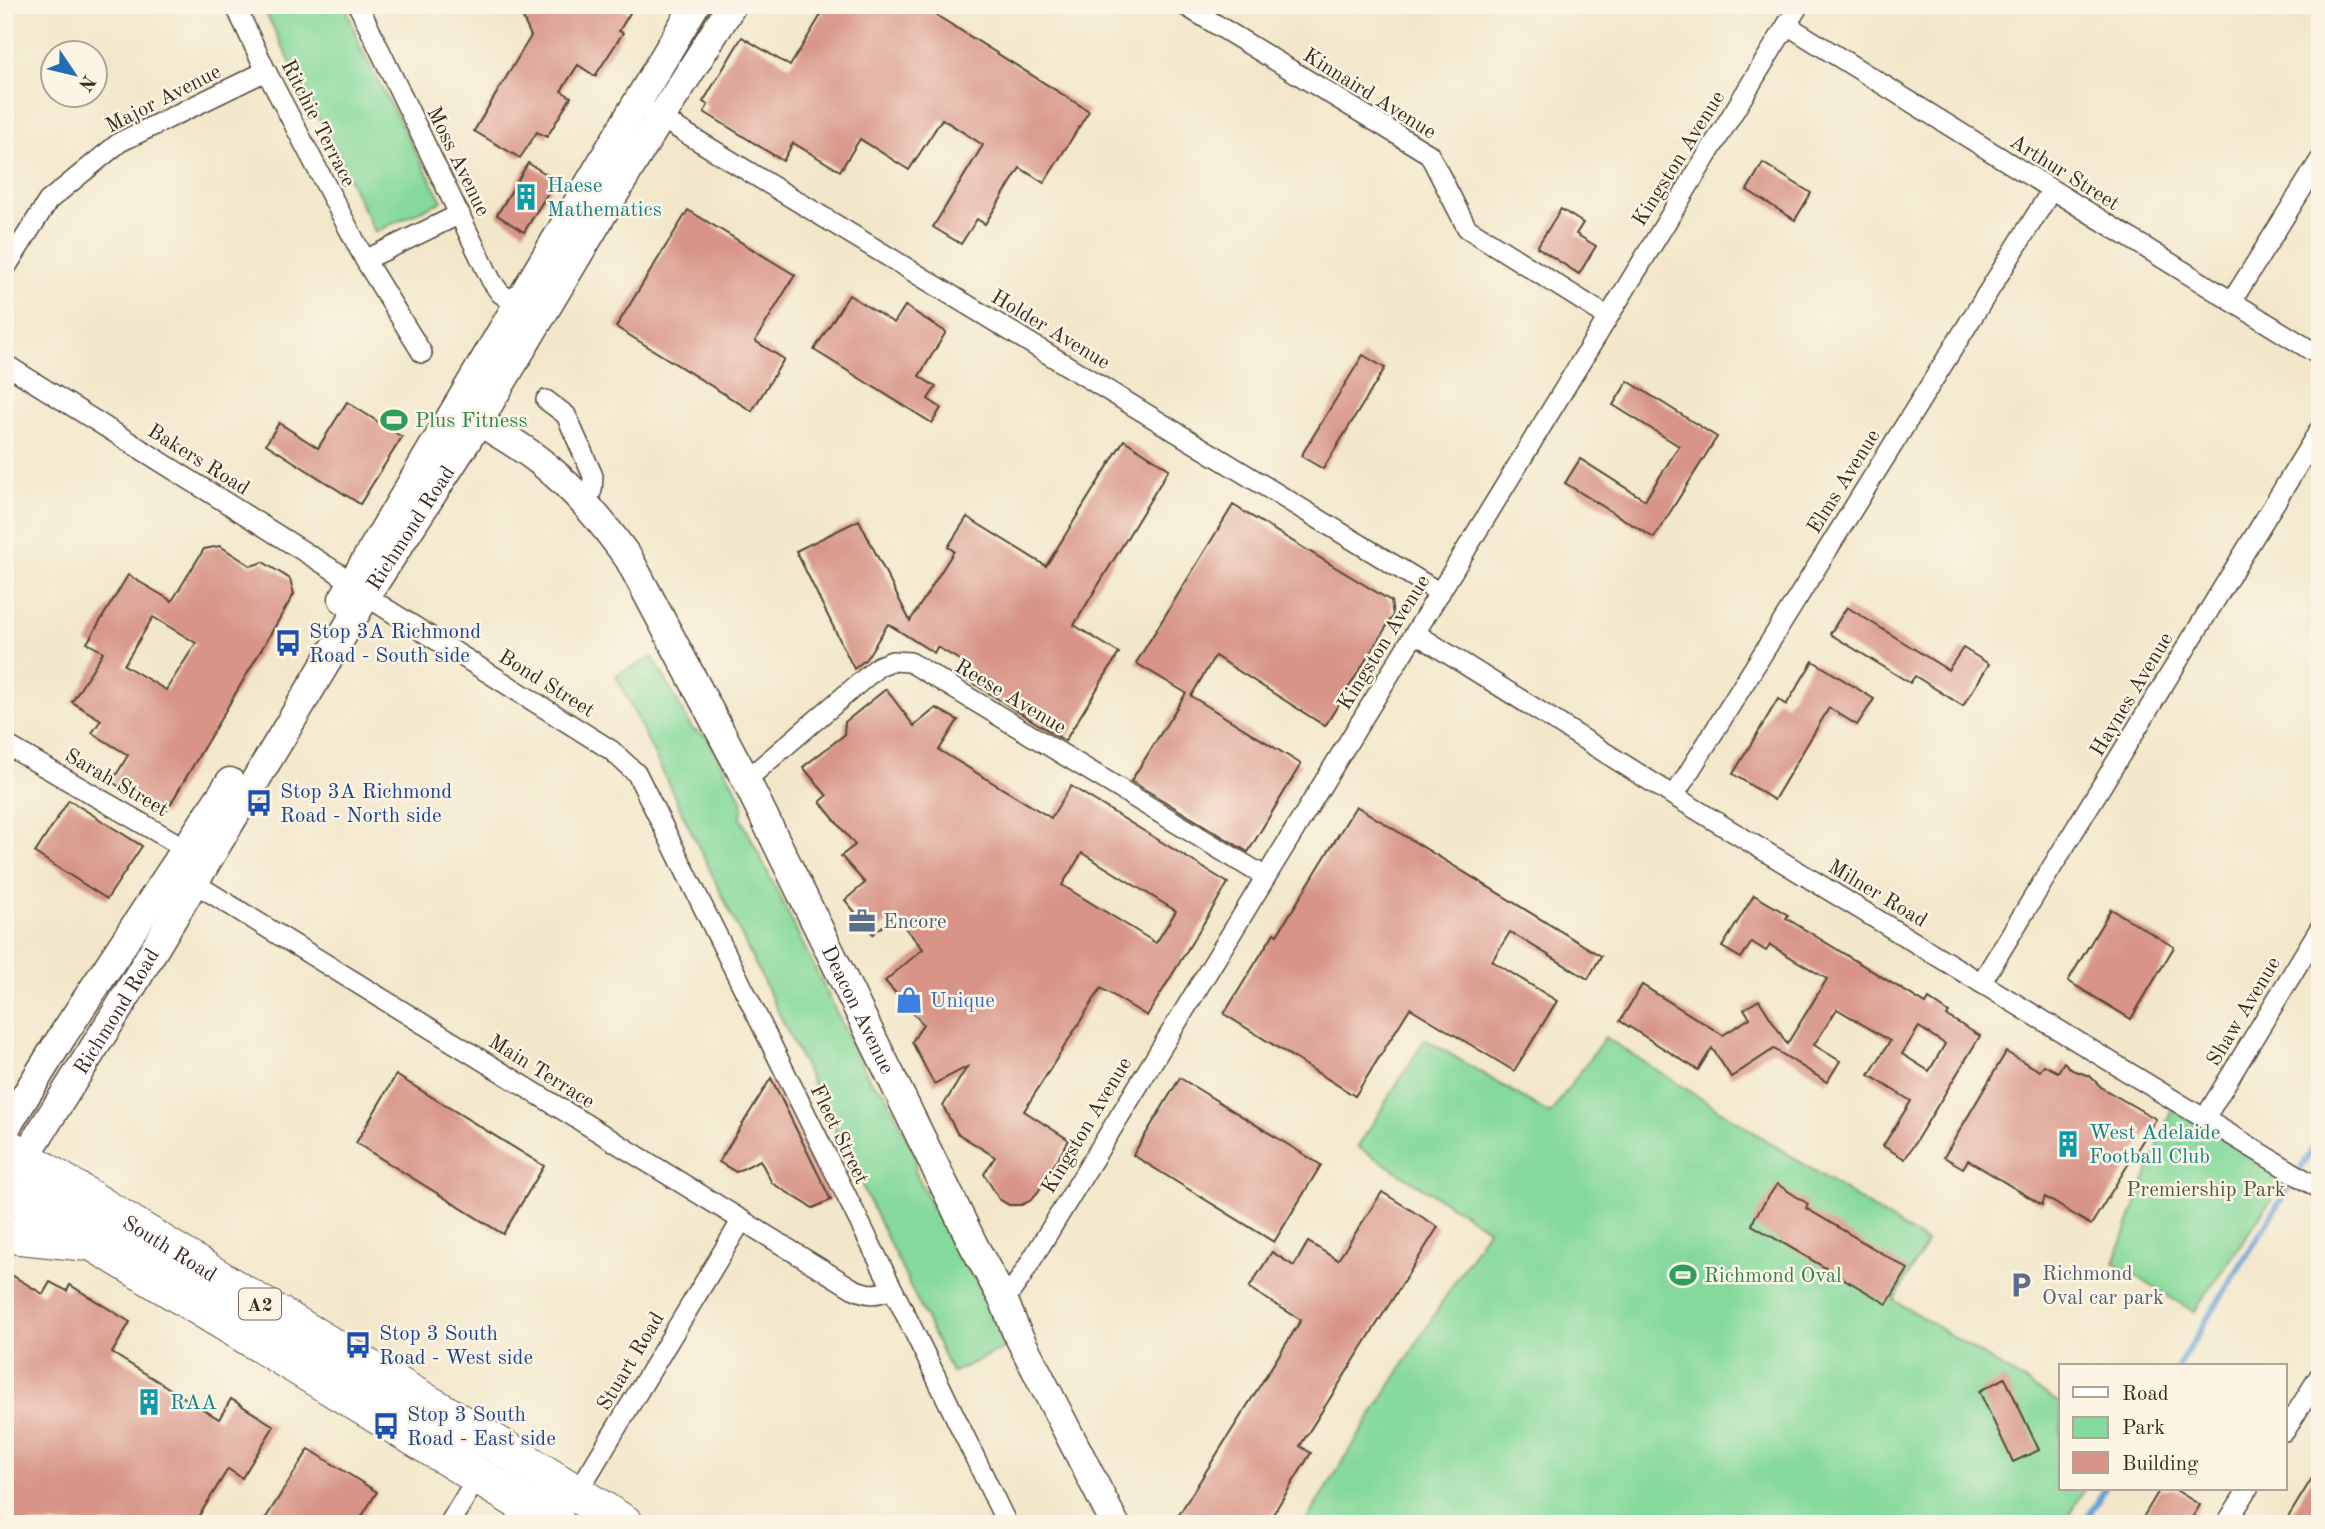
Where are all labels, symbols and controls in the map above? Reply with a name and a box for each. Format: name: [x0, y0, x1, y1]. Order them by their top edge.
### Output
north arrow: [38, 38, 108, 108]
street label: Kinnaird Avenue: [1299, 45, 1439, 144]
street label: Ritchie Terrace: [277, 57, 359, 191]
street label: Major Avenue: [103, 61, 225, 137]
text: N: [74, 71, 98, 94]
street label: Kingston Avenue: [1629, 87, 1729, 230]
street label: Moss Avenue: [422, 104, 493, 220]
street label: Arthur Street: [2006, 131, 2123, 215]
place label: Haese Mathematics: [547, 176, 662, 221]
building icon: Haese Mathematics: [511, 182, 541, 212]
street label: Holder Avenue: [987, 287, 1113, 374]
sports icon: Plus Fitness: [379, 405, 409, 435]
place label: Plus Fitness: [415, 411, 528, 432]
street label: Bakers Road: [144, 421, 253, 500]
street label: Elms Avenue: [1804, 426, 1885, 538]
street label: Richmond Road: [364, 463, 460, 594]
street label: Kingston Avenue: [1334, 571, 1434, 714]
place label: Stop 3A Richmond Road - South side: [309, 622, 481, 667]
bus stop icon: Stop 3A Richmond Road - South side: [273, 628, 303, 658]
street label: Haynes Avenue: [2087, 629, 2177, 760]
street label: Bond Street: [495, 647, 598, 722]
street label: Reese Avenue: [951, 656, 1070, 739]
street label: Sarah Street: [61, 745, 171, 821]
place label: Stop 3A Richmond Road - North side: [280, 782, 452, 827]
bus stop icon: Stop 3A Richmond Road - North side: [244, 788, 274, 818]
street label: Milner Road: [1824, 857, 1930, 932]
office icon: Encore: [847, 906, 877, 936]
place label: Encore: [883, 912, 947, 933]
street label: Deacon Avenue: [817, 943, 897, 1078]
street label: Richmond Road: [71, 945, 164, 1079]
street label: Shaw Avenue: [2204, 954, 2285, 1070]
shop icon: Unique: [894, 985, 924, 1015]
place label: Unique: [930, 991, 995, 1012]
street label: Main Terrace: [485, 1031, 598, 1113]
street label: Kingston Avenue: [1038, 1054, 1136, 1198]
street label: Fleet Street: [806, 1081, 872, 1188]
place label: West Adelaide Football Club: [2089, 1123, 2220, 1168]
building icon: West Adelaide Football Club: [2053, 1129, 2083, 1159]
park label: Premiership Park: [2126, 1180, 2286, 1201]
street label: South Road: [118, 1213, 220, 1286]
sports icon: Richmond Oval: [1668, 1260, 1698, 1290]
place label: Richmond Oval car park: [2042, 1264, 2164, 1309]
place label: Richmond Oval: [1704, 1266, 1842, 1287]
parking icon: Richmond Oval car park: [2006, 1270, 2036, 1300]
road number: A2: [239, 1288, 281, 1320]
street label: Stuart Road: [594, 1309, 669, 1415]
place label: Stop 3 South Road - West side: [379, 1324, 533, 1369]
bus stop icon: Stop 3 South Road - West side: [343, 1330, 373, 1360]
legend: [2059, 1364, 2286, 1490]
text: Road: [2122, 1384, 2169, 1405]
building icon: RAA: [134, 1387, 164, 1417]
place label: RAA: [170, 1393, 217, 1414]
place label: Stop 3 South Road - East side: [407, 1405, 556, 1450]
bus stop icon: Stop 3 South Road - East side: [371, 1411, 401, 1441]
text: Park: [2122, 1418, 2165, 1439]
text: Building: [2122, 1454, 2199, 1475]

